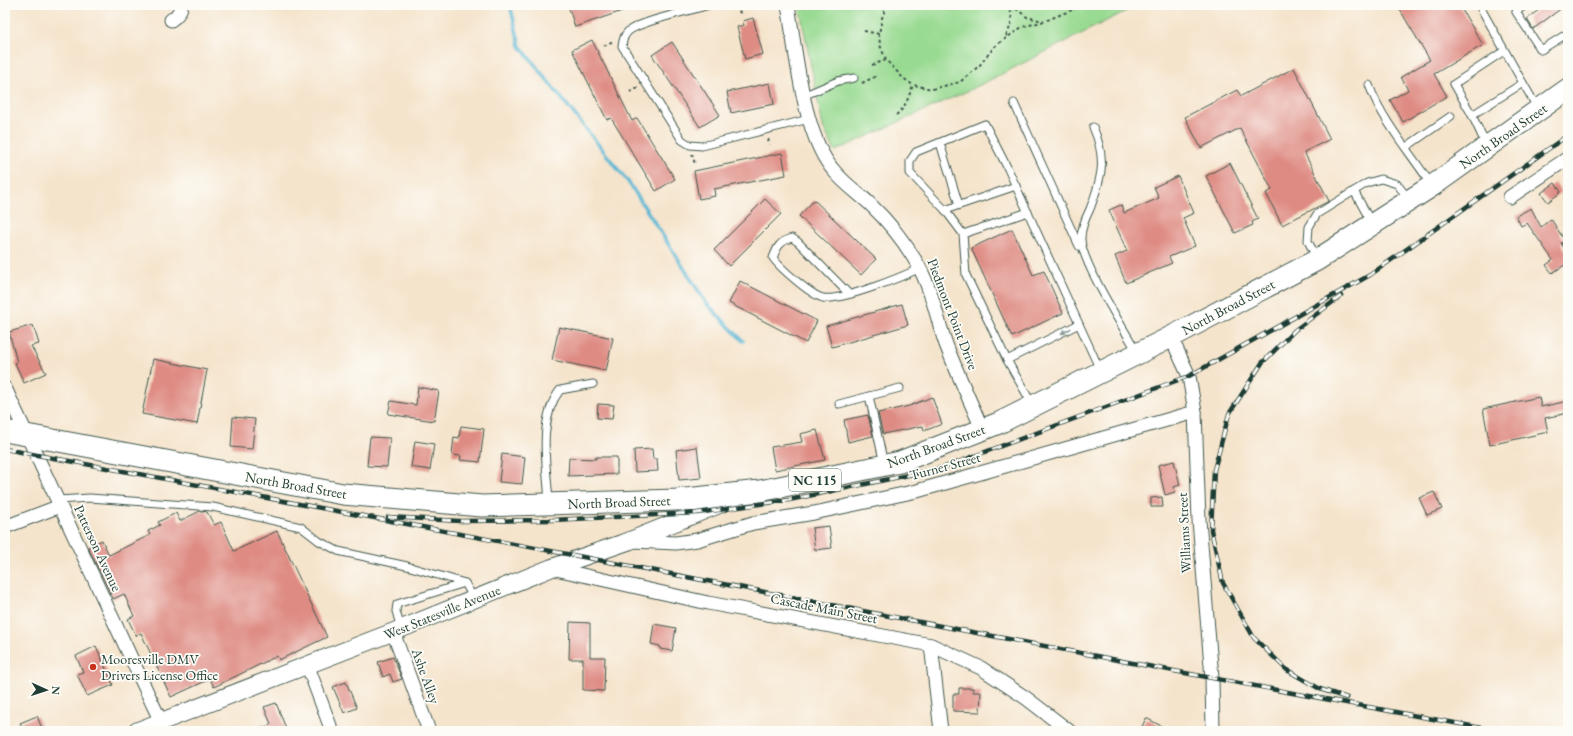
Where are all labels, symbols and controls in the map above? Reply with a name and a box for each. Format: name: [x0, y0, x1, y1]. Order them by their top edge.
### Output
street label: North Broad Street: [1456, 99, 1551, 173]
street label: Piedmont Point Drive: [923, 256, 983, 373]
street label: North Broad Street: [1178, 275, 1278, 339]
one-way arrow: [1060, 328, 1072, 334]
street label: North Broad Street: [885, 420, 988, 472]
street label: Turner Street: [908, 448, 983, 484]
street label: North Broad Street: [244, 467, 349, 503]
road number: NC 115: [789, 469, 841, 491]
street label: North Broad Street: [567, 491, 671, 513]
street label: Williams Street: [1173, 492, 1195, 574]
street label: Patterson Avenue: [70, 502, 126, 595]
street label: West Statesville Avenue: [381, 580, 503, 644]
street label: Cascade Main Street: [769, 589, 880, 627]
street label: Ashe Alley: [407, 645, 445, 707]
place label: Mooresville DMV Drivers License Office: [101, 650, 219, 684]
marker: Mooresville DMV Drivers License Office: [88, 662, 98, 672]
north arrow: [26, 670, 66, 710]
text: N: [49, 686, 63, 695]

